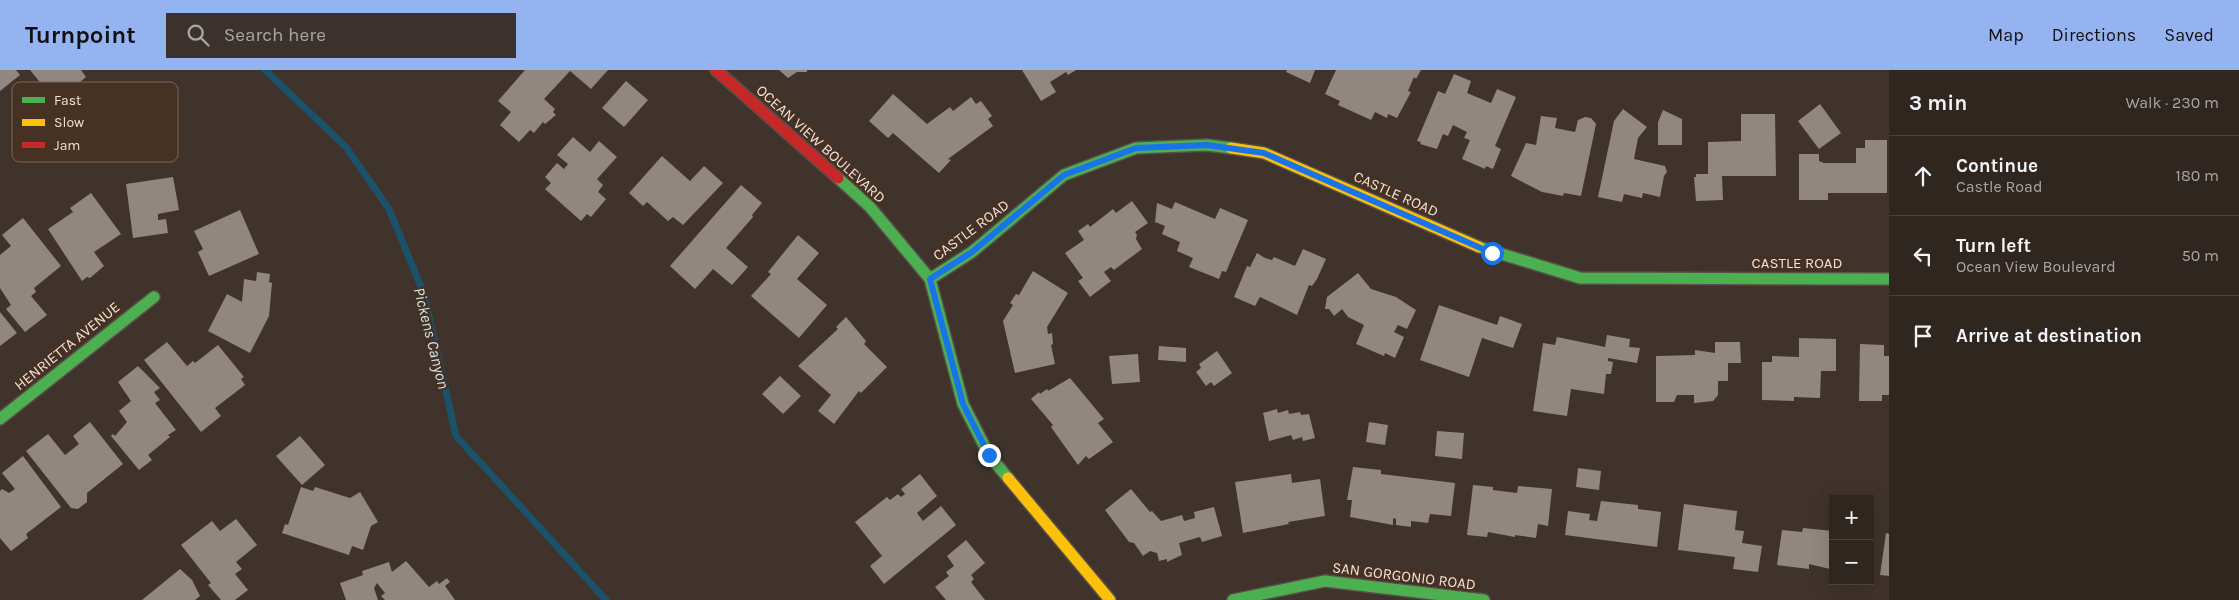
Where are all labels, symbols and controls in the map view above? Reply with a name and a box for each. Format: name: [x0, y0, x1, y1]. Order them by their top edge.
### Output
search box: [166, 13, 516, 58]
text: Turnpoint: [25, 21, 136, 49]
icon: search: [184, 21, 212, 49]
text: Search here: [224, 24, 326, 46]
text: Map: [1988, 24, 2024, 46]
text: Directions: [2052, 24, 2136, 46]
text: Saved: [2164, 24, 2214, 46]
street label: OCEAN VIEW BOULEVARD: [753, 81, 889, 207]
legend: [12, 82, 178, 162]
text: 3 min: [1909, 91, 1967, 115]
text: Fast: [54, 92, 81, 109]
text: Walk · 230 m: [2125, 93, 2219, 112]
text: Slow: [54, 114, 84, 131]
text: Jam: [54, 137, 80, 154]
text: Continue: [1956, 155, 2038, 177]
icon: ahead: [1909, 162, 1937, 190]
text: 180 m: [2176, 166, 2219, 185]
street label: CASTLE ROAD: [1351, 167, 1441, 221]
text: Castle Road: [1956, 177, 2042, 196]
street label: CASTLE ROAD: [929, 195, 1013, 265]
text: Turn left: [1956, 235, 2031, 257]
route start: [1481, 242, 1504, 265]
icon: left: [1909, 242, 1937, 270]
text: 50 m: [2182, 246, 2219, 265]
street label: CASTLE ROAD: [1752, 254, 1842, 272]
text: Ocean View Boulevard: [1956, 257, 2116, 276]
water label: Pickens Canyon: [410, 285, 453, 391]
street label: HENRIETTA AVENUE: [11, 298, 123, 394]
icon: arrive: [1909, 322, 1937, 350]
text: Arrive at destination: [1956, 325, 2142, 347]
route end: [978, 444, 1001, 467]
map controls: [1829, 495, 1874, 585]
button: +: [1829, 495, 1874, 540]
button: −: [1829, 540, 1874, 585]
street label: SAN GORGONIO ROAD: [1331, 558, 1477, 594]

